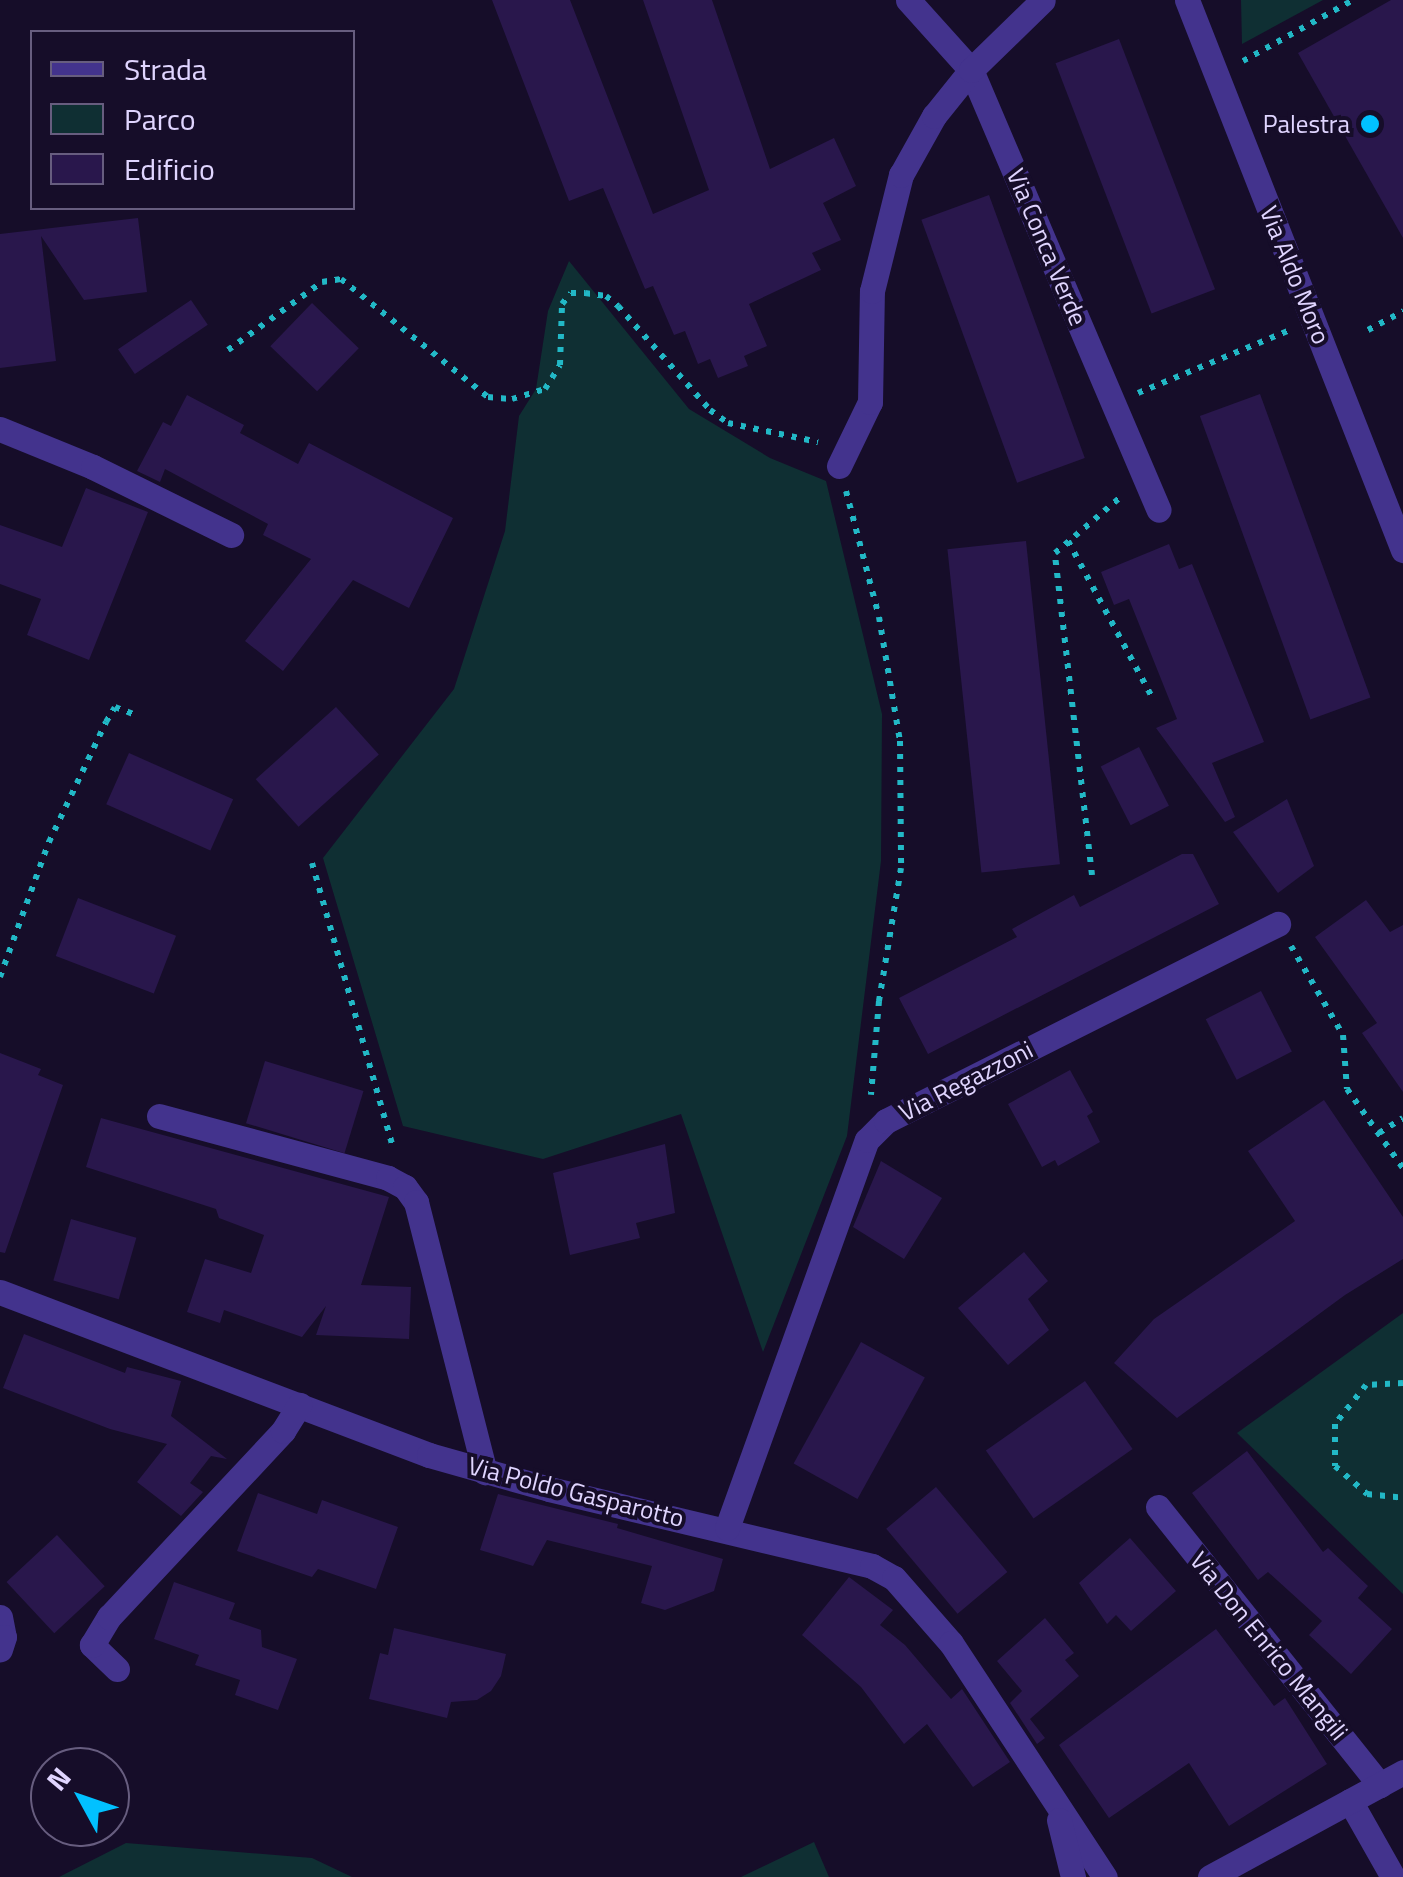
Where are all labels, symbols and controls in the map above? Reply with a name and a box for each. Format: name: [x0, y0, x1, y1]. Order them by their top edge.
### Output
legend: [30, 30, 355, 210]
text: Strada: [124, 46, 207, 92]
text: Parco: [124, 96, 196, 142]
place label: Palestra: [1263, 109, 1350, 139]
marker: Palestra: [1359, 113, 1381, 135]
text: Edificio: [124, 146, 215, 192]
street label: Via Conca Verde: [1000, 164, 1094, 330]
street label: Via Aldo Moro: [1254, 202, 1336, 348]
street label: Via Regazzoni: [894, 1034, 1038, 1128]
street label: Via Poldo Gasparotto: [465, 1451, 687, 1533]
street label: Via Don Enrico Mangili: [1184, 1546, 1354, 1746]
north arrow: [30, 1747, 130, 1847]
text: N: [35, 1757, 81, 1800]

